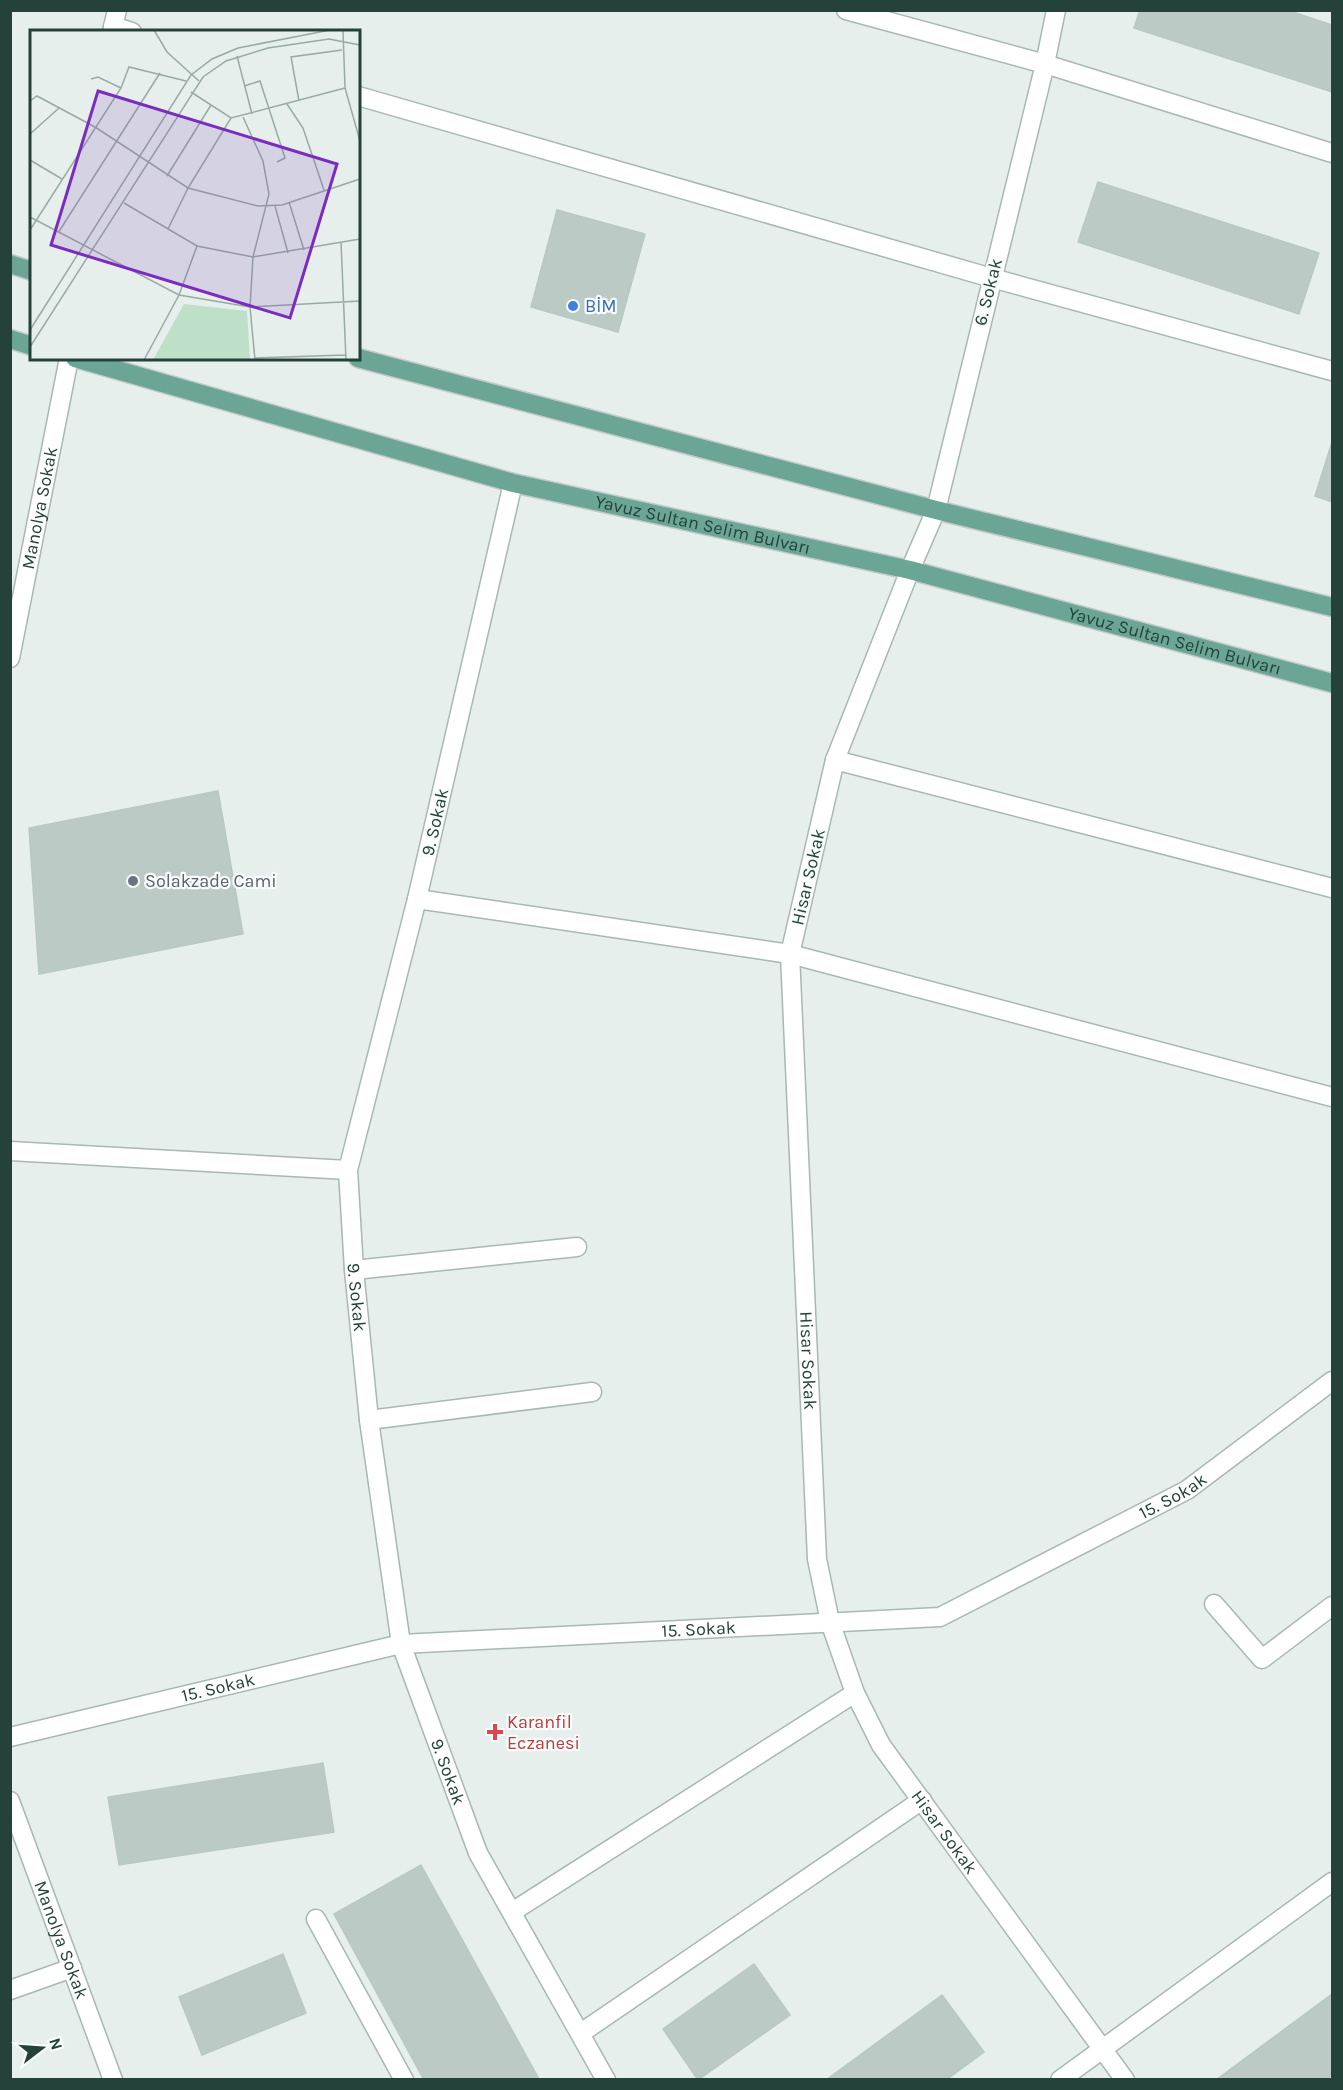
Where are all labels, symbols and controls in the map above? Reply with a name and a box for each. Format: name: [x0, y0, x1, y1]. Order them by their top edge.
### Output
inset map: [30, 30, 360, 360]
street label: 6. Sokak: [969, 256, 1007, 328]
place label: BİM: [585, 295, 616, 317]
marker: BİM: [566, 299, 580, 313]
street label: Manolya Sokak: [17, 445, 62, 571]
street label: Yavuz Sultan Selim Bulvarı: [593, 490, 813, 559]
street label: Yavuz Sultan Selim Bulvarı: [1066, 602, 1284, 680]
street label: 9. Sokak: [417, 786, 453, 858]
street label: Hisar Sokak: [786, 827, 830, 927]
place label: Solakzade Cami: [145, 870, 277, 892]
marker: Solakzade Cami: [126, 874, 140, 888]
street label: 9. Sokak: [343, 1262, 371, 1332]
street label: Hisar Sokak: [795, 1311, 821, 1410]
street label: 15. Sokak: [1135, 1468, 1211, 1524]
street label: 15. Sokak: [661, 1616, 737, 1642]
street label: 15. Sokak: [179, 1668, 257, 1707]
place label: Karanfil Eczanesi: [507, 1711, 580, 1754]
marker: Karanfil Eczanesi: [488, 1725, 502, 1739]
street label: 9. Sokak: [426, 1736, 470, 1808]
street label: Hisar Sokak: [906, 1786, 982, 1878]
street label: Manolya Sokak: [29, 1878, 93, 2002]
north arrow: [12, 2018, 72, 2078]
text: N: [45, 2035, 67, 2052]

